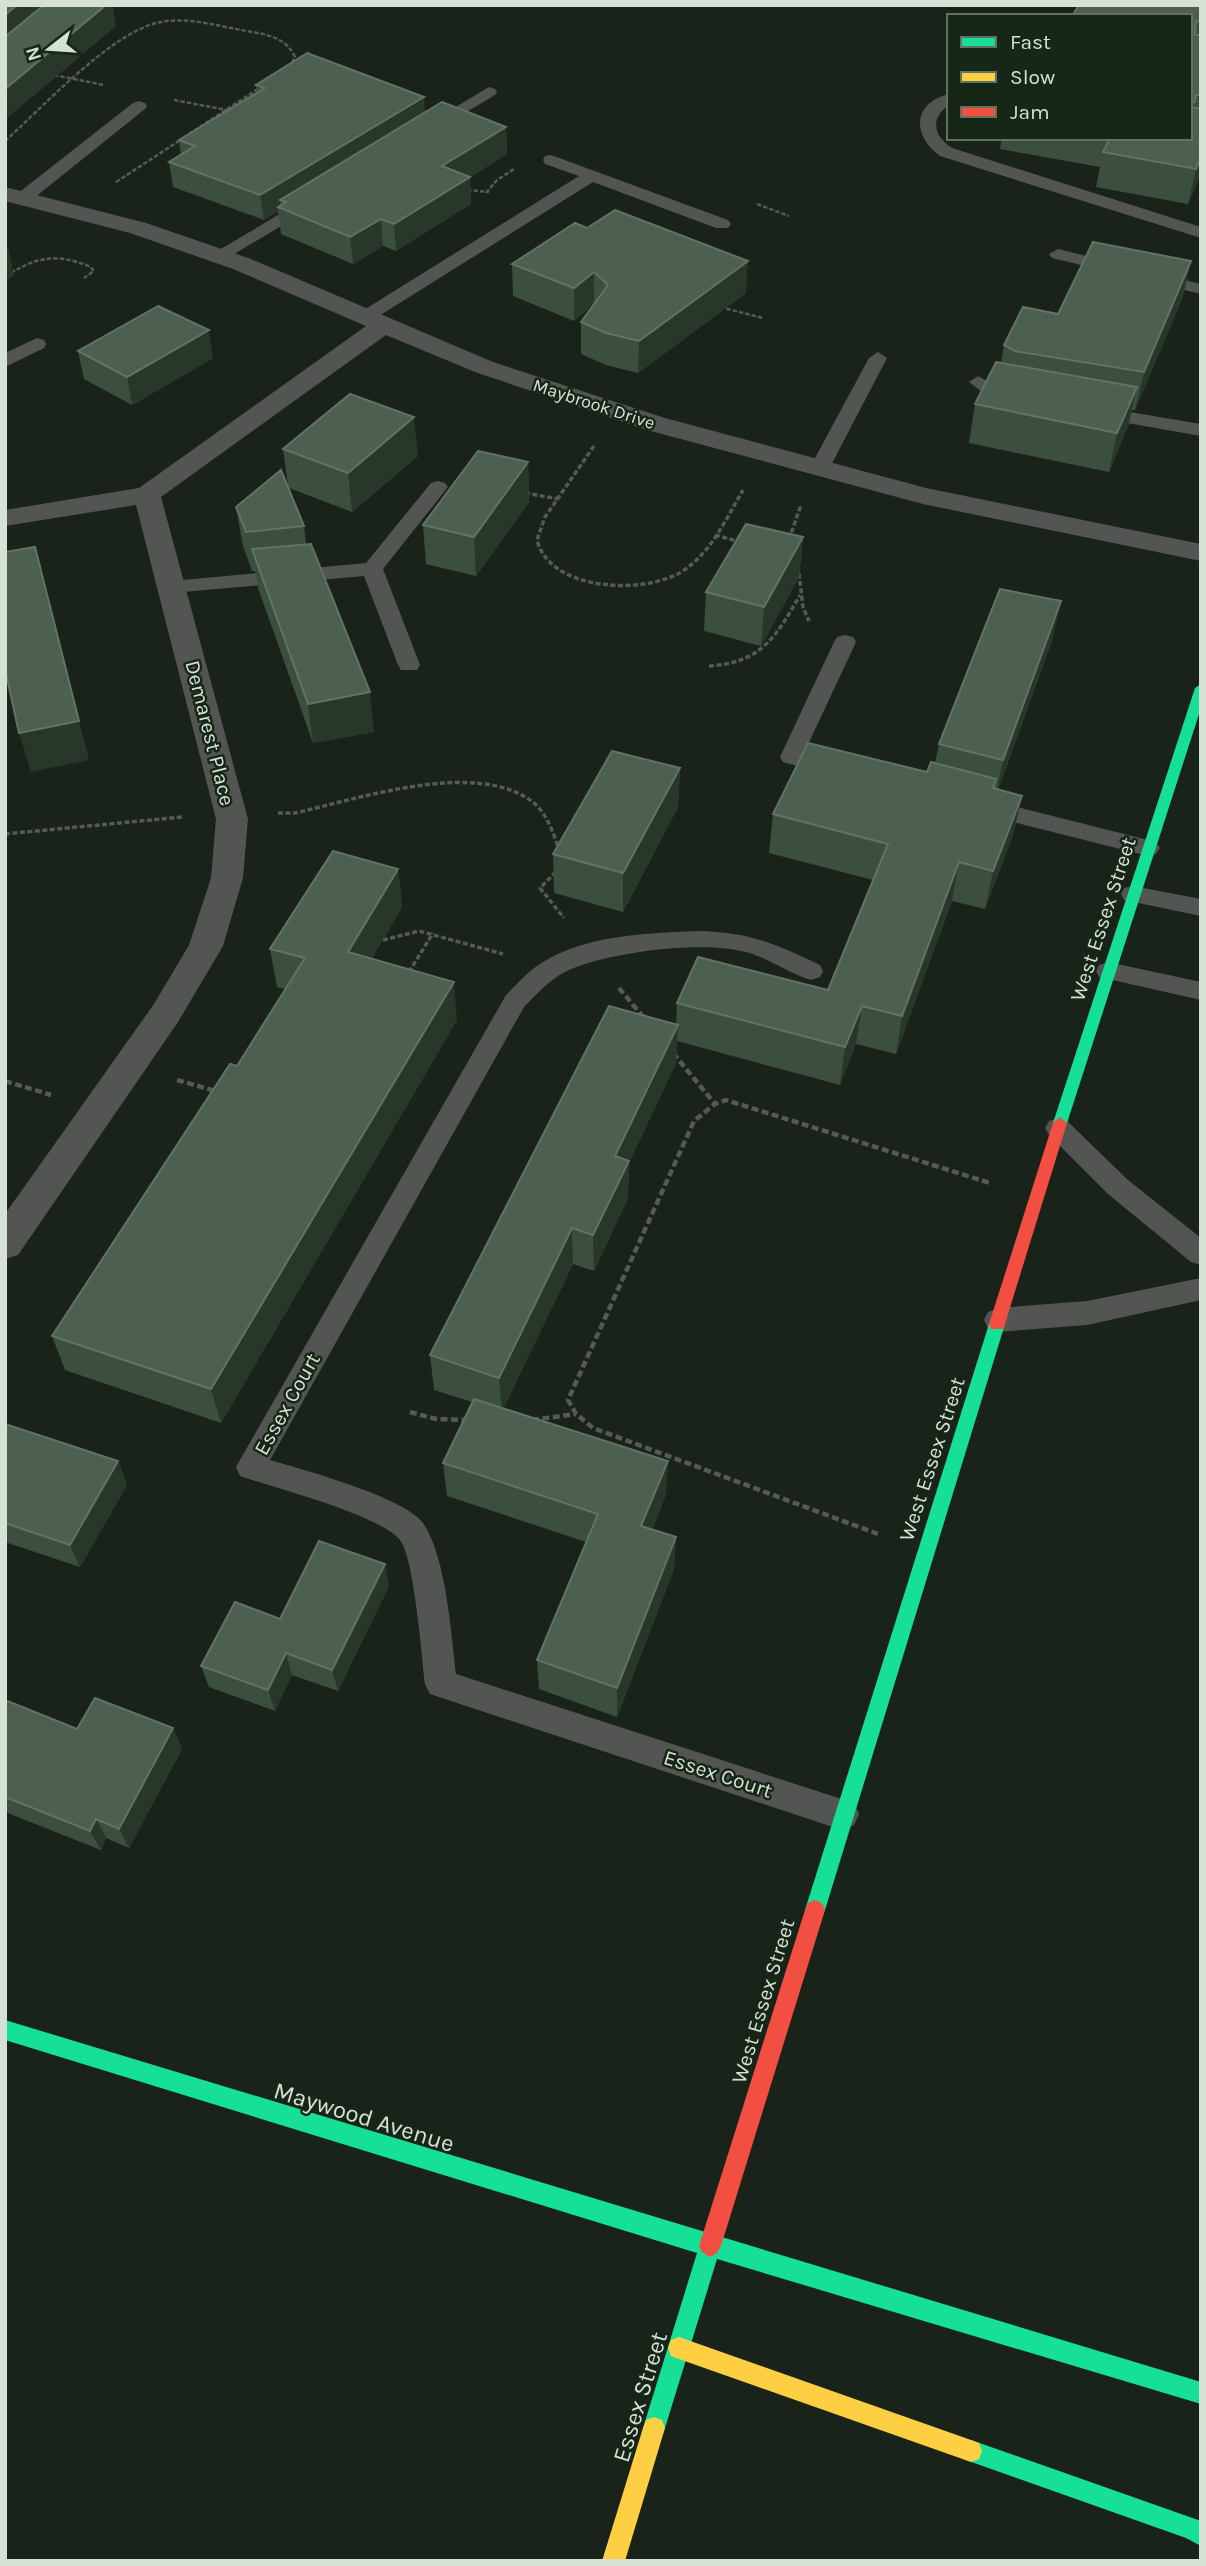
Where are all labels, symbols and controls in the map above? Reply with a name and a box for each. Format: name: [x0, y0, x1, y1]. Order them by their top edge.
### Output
north arrow: [14, 14, 84, 84]
legend: [947, 14, 1192, 140]
text: Fast: [1010, 30, 1051, 54]
text: N: [21, 44, 46, 63]
text: Slow: [1010, 65, 1055, 89]
text: Jam: [1010, 100, 1050, 124]
street label: Maybrook Drive: [530, 374, 658, 434]
street label: Demarest Place: [180, 658, 240, 808]
street label: West Essex Street: [1065, 834, 1141, 1004]
street label: Essex Court: [249, 1349, 325, 1459]
street label: West Essex Street: [894, 1374, 970, 1544]
street label: Essex Court: [661, 1745, 776, 1803]
street label: West Essex Street: [727, 1916, 799, 2086]
street label: Maywood Avenue: [270, 2076, 458, 2158]
street label: Essex Street: [607, 2328, 673, 2466]

